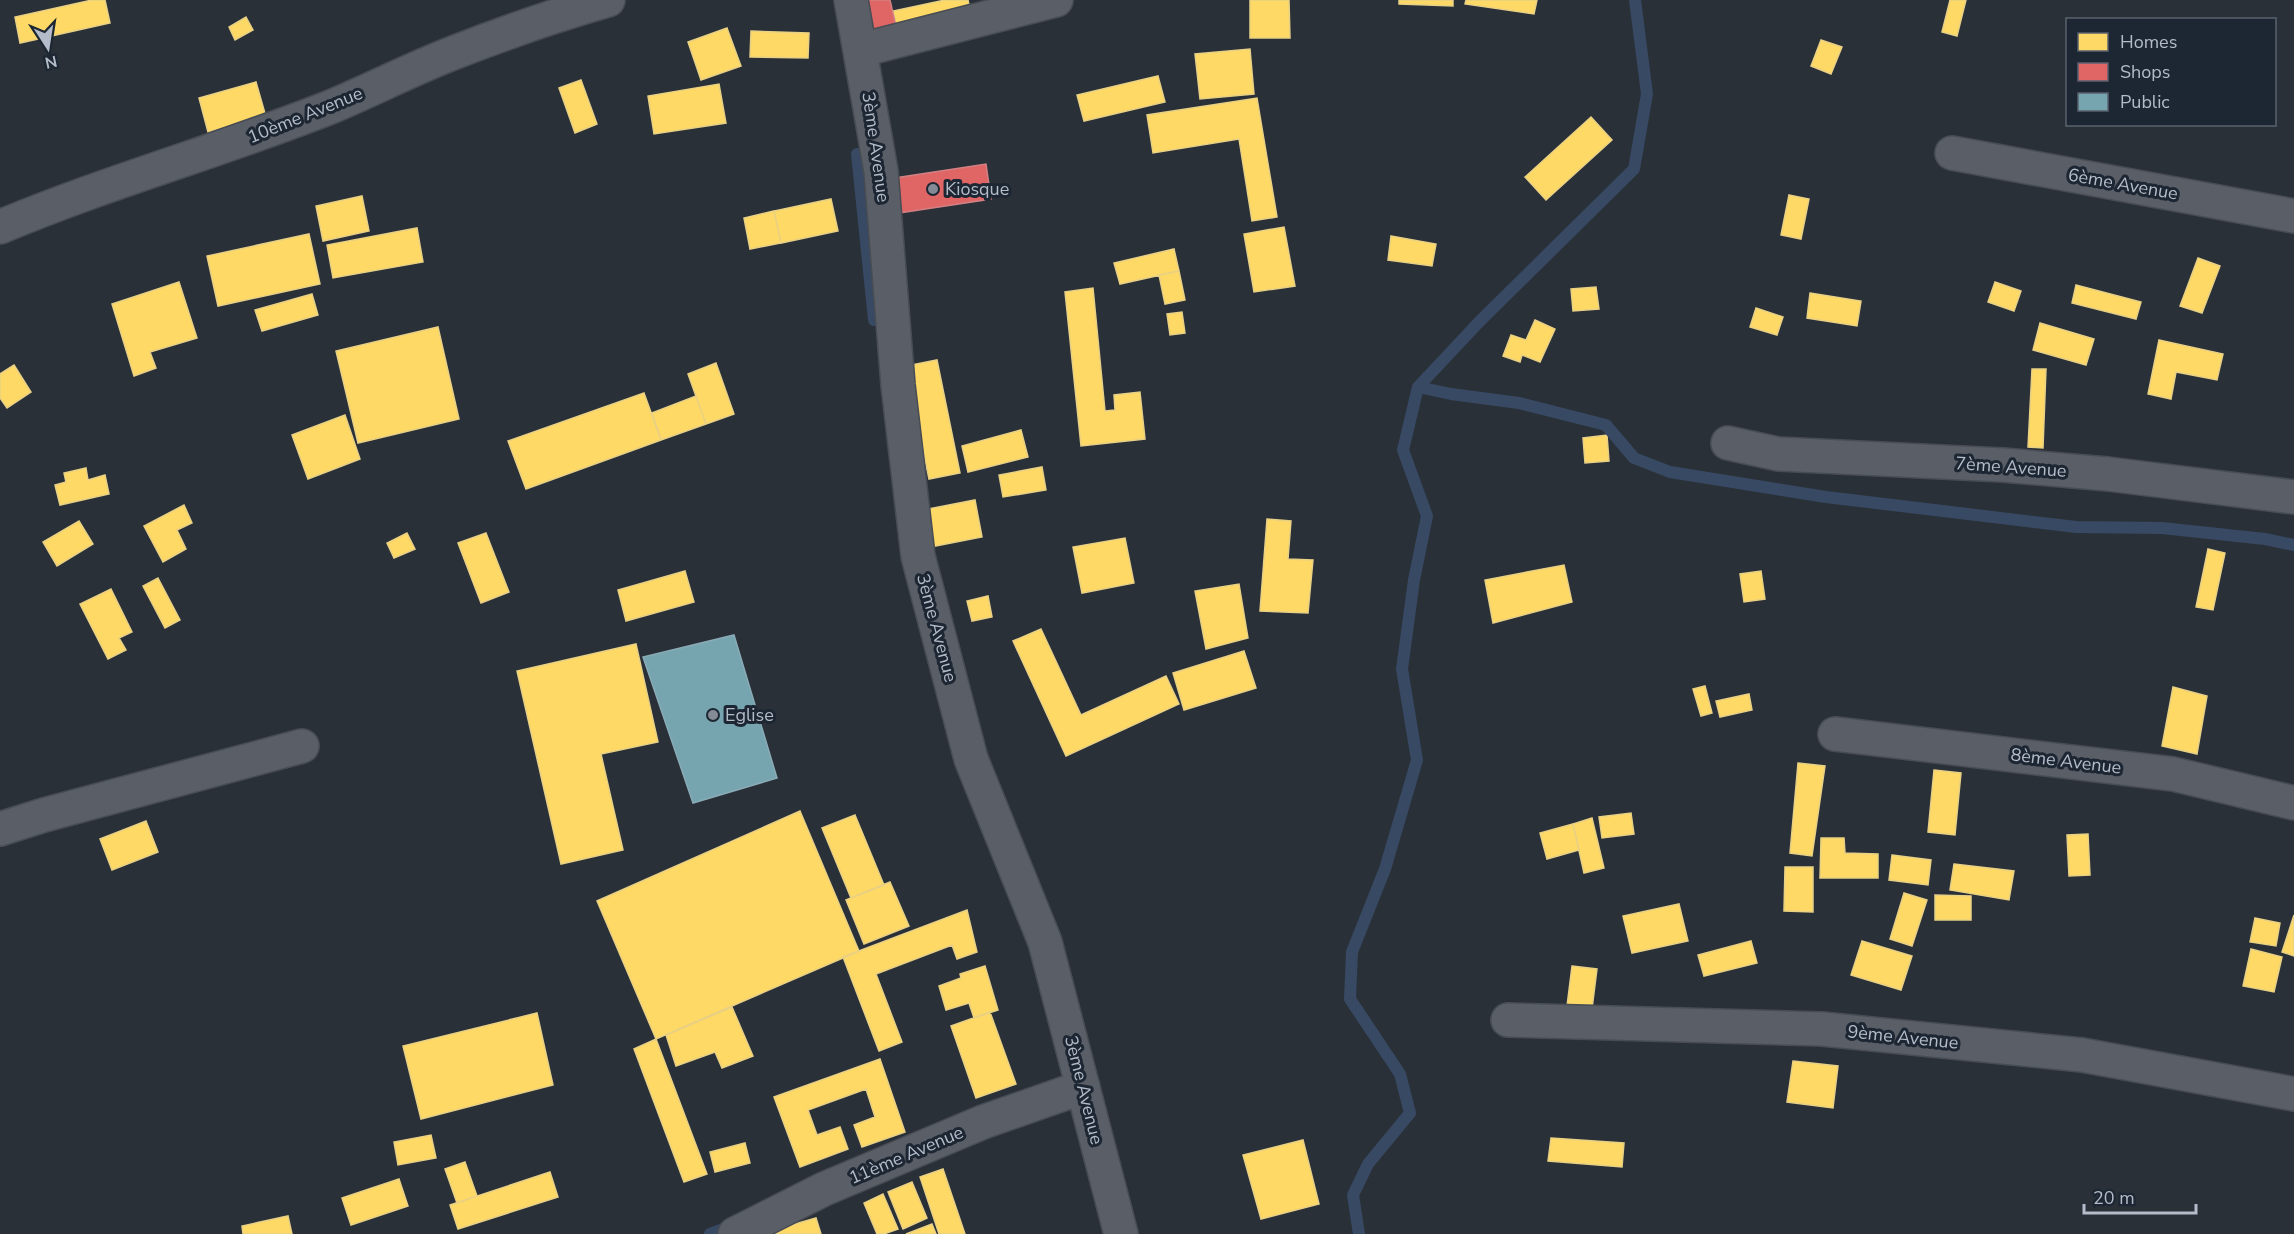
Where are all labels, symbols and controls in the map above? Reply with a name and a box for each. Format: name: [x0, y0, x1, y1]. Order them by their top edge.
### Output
north arrow: [18, 18, 78, 78]
legend: [2066, 18, 2276, 126]
text: Homes: [2120, 30, 2177, 54]
text: N: [43, 50, 59, 74]
text: Shops: [2120, 60, 2170, 84]
street label: 10ème Avenue: [244, 81, 366, 149]
street label: 3ème Avenue: [856, 90, 896, 204]
text: Public: [2120, 90, 2170, 114]
street label: 6ème Avenue: [2066, 163, 2180, 205]
place label: Kiosque: [945, 177, 1009, 201]
marker: Kiosque: [926, 182, 940, 196]
street label: 7ème Avenue: [1955, 451, 2067, 483]
street label: 3ème Avenue: [911, 571, 963, 685]
place label: Eglise: [725, 703, 774, 727]
marker: Eglise: [706, 708, 720, 722]
street label: 8ème Avenue: [2009, 742, 2123, 780]
street label: 9ème Avenue: [1846, 1019, 1960, 1055]
street label: 3ème Avenue: [1059, 1033, 1109, 1147]
street label: 11ème Avenue: [845, 1120, 967, 1190]
scale bar: [2084, 1177, 2196, 1215]
text: 20 m: [2093, 1186, 2135, 1210]

